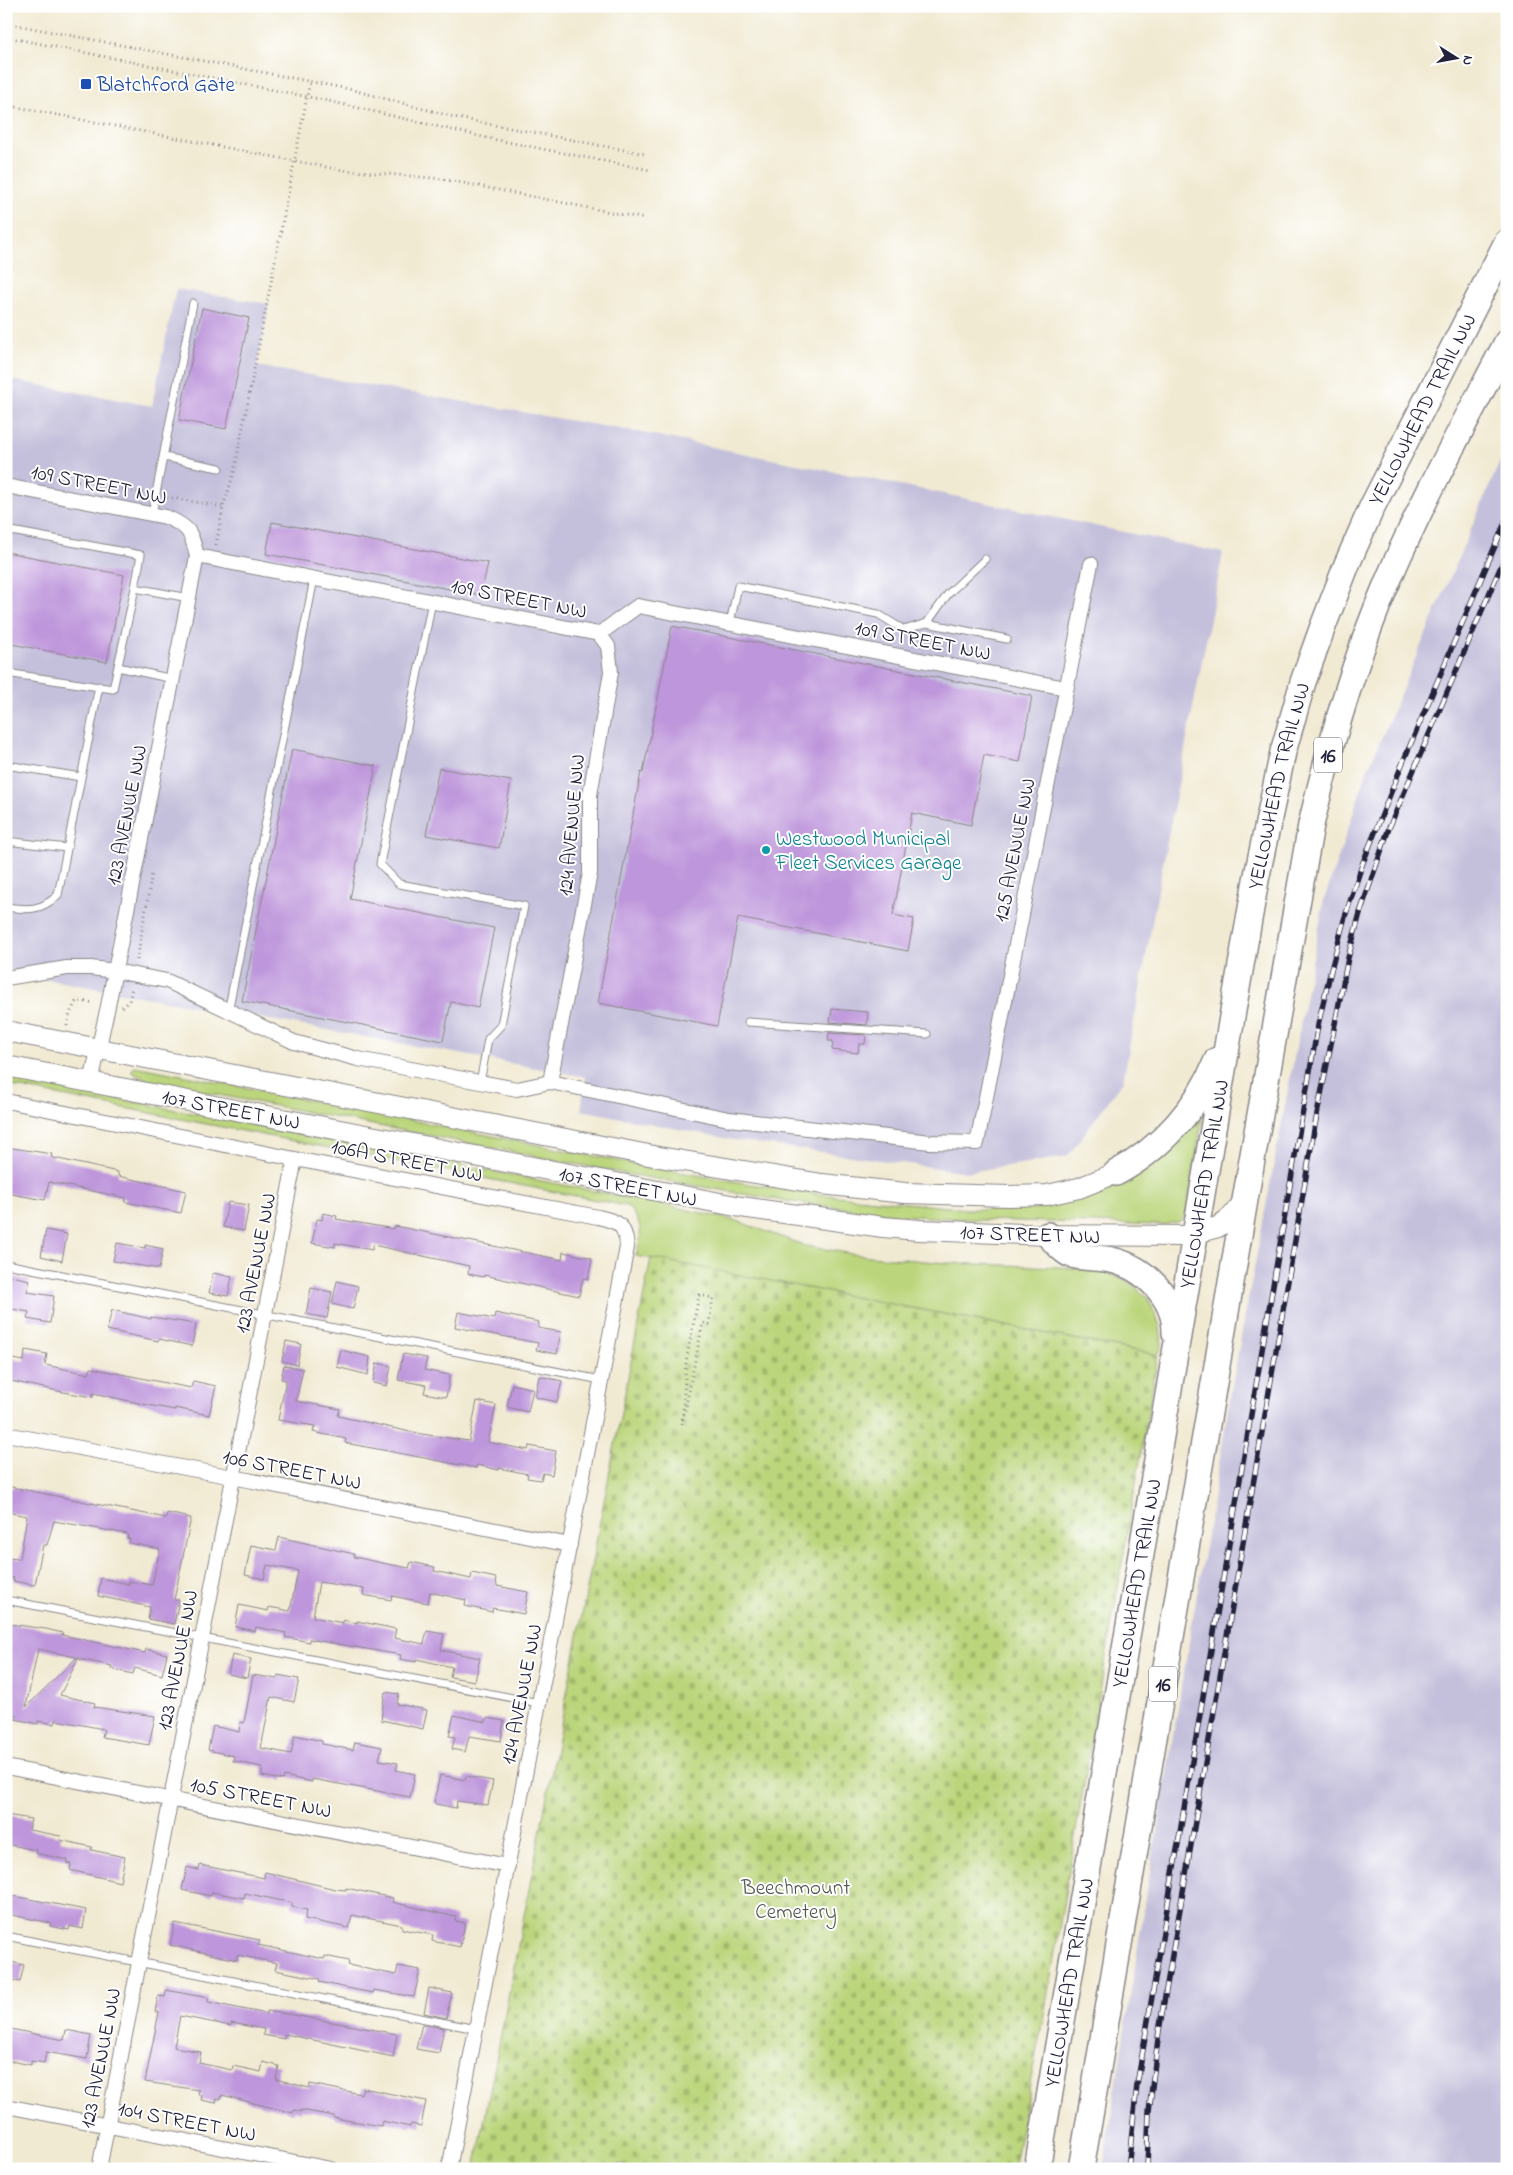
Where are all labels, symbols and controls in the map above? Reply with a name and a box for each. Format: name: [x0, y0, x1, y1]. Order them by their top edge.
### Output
north arrow: [1430, 32, 1480, 82]
text: N: [1456, 54, 1478, 67]
place label: Blatchford Gate: [96, 71, 236, 101]
marker: Blatchford Gate: [79, 77, 93, 91]
street label: YELLOWHEAD TRAIL NW: [1362, 309, 1485, 511]
street label: 109 STREET NW: [28, 458, 169, 514]
street label: 109 STREET NW: [448, 572, 589, 628]
street label: 109 STREET NW: [852, 614, 993, 670]
street label: YELLOWHEAD TRAIL NW: [1242, 680, 1319, 892]
road number: 16: [1314, 738, 1342, 772]
street label: 123 AVENUE NW: [100, 743, 156, 888]
street label: 124 AVENUE NW: [552, 753, 594, 897]
street label: 125 AVENUE NW: [987, 776, 1045, 925]
place label: Westwood Municipal Fleet Services Garage: [775, 825, 962, 881]
marker: Westwood Municipal Fleet Services Garage: [760, 844, 772, 856]
street label: YELLOWHEAD TRAIL NW: [1173, 1078, 1238, 1291]
street label: 107 STREET NW: [159, 1083, 302, 1139]
street label: 106A STREET NW: [328, 1133, 485, 1191]
street label: 107 STREET NW: [556, 1160, 699, 1216]
street label: 123 AVENUE NW: [229, 1191, 285, 1336]
street label: 107 STREET NW: [959, 1219, 1100, 1253]
street label: 106 STREET NW: [220, 1443, 363, 1499]
street label: YELLOWHEAD TRAIL NW: [1106, 1477, 1171, 1690]
street label: 123 AVENUE NW: [151, 1588, 207, 1733]
street label: 124 AVENUE NW: [495, 1622, 551, 1767]
road number: 16: [1149, 1666, 1177, 1702]
street label: 105 STREET NW: [187, 1771, 334, 1827]
park label: Beechmount Cemetery: [741, 1874, 850, 1930]
street label: YELLOWHEAD TRAIL NW: [1038, 1876, 1103, 2090]
street label: 123 AVENUE NW: [74, 1986, 130, 2131]
street label: 104 STREET NW: [115, 2095, 258, 2151]

